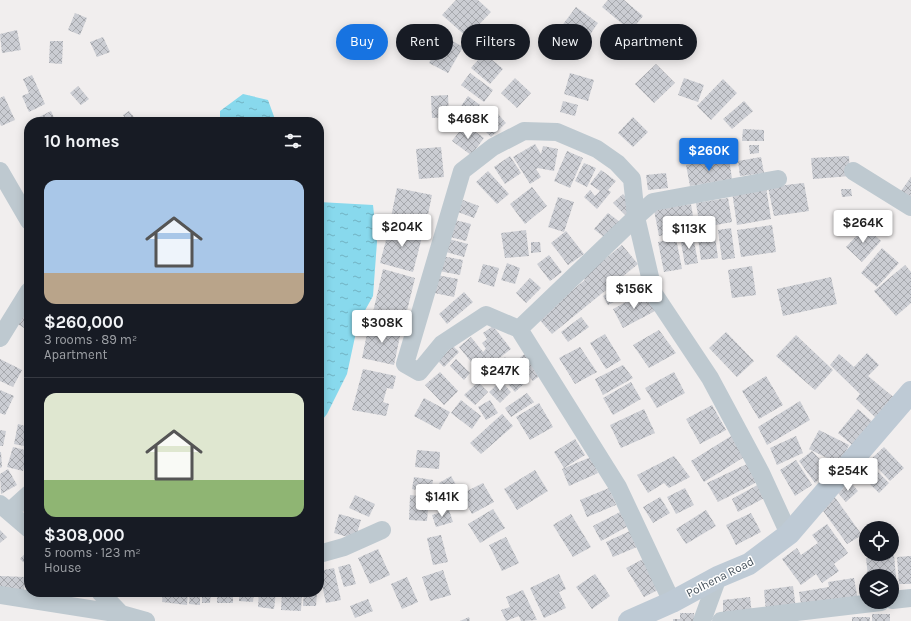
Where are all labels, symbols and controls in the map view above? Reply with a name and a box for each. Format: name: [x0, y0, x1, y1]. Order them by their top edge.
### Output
chip: Buy: [336, 24, 388, 60]
chip: Rent: [396, 24, 453, 60]
chip: Filters: [461, 24, 530, 60]
chip: New: [538, 24, 592, 60]
chip: Apartment: [600, 24, 697, 60]
pin: $468K: [440, 106, 496, 140]
text: $468K: [447, 111, 489, 126]
icon: filters: [282, 130, 304, 152]
text: 10 homes: [44, 131, 119, 151]
pin: $260K: [681, 138, 737, 172]
text: $260K: [688, 143, 730, 158]
icon: home: [138, 206, 210, 278]
pin: $264K: [835, 210, 891, 244]
pin: $204K: [374, 214, 430, 248]
text: $264K: [843, 215, 883, 230]
pin: $113K: [661, 216, 717, 250]
text: $204K: [381, 219, 423, 234]
text: $113K: [672, 221, 706, 236]
pin: $156K: [606, 276, 662, 310]
text: $156K: [615, 281, 653, 296]
pin: $308K: [354, 310, 410, 344]
text: $260,000: [44, 312, 124, 332]
text: $308K: [361, 315, 403, 330]
text: 3 rooms · 89 m²: [44, 332, 137, 347]
text: Apartment: [44, 347, 107, 362]
pin: $247K: [472, 358, 528, 392]
text: $247K: [480, 363, 520, 378]
icon: home: [138, 419, 210, 491]
pin: $254K: [820, 458, 876, 492]
text: $254K: [828, 463, 868, 478]
pin: $141K: [414, 484, 470, 518]
text: $141K: [425, 489, 459, 504]
map controls: [859, 521, 899, 609]
button: locate: [859, 521, 899, 561]
text: $308,000: [44, 525, 125, 545]
text: 5 rooms · 123 m²: [44, 545, 141, 560]
street label: Polhena Road: [684, 554, 756, 600]
text: House: [44, 560, 81, 575]
button: layers: [859, 569, 899, 609]

